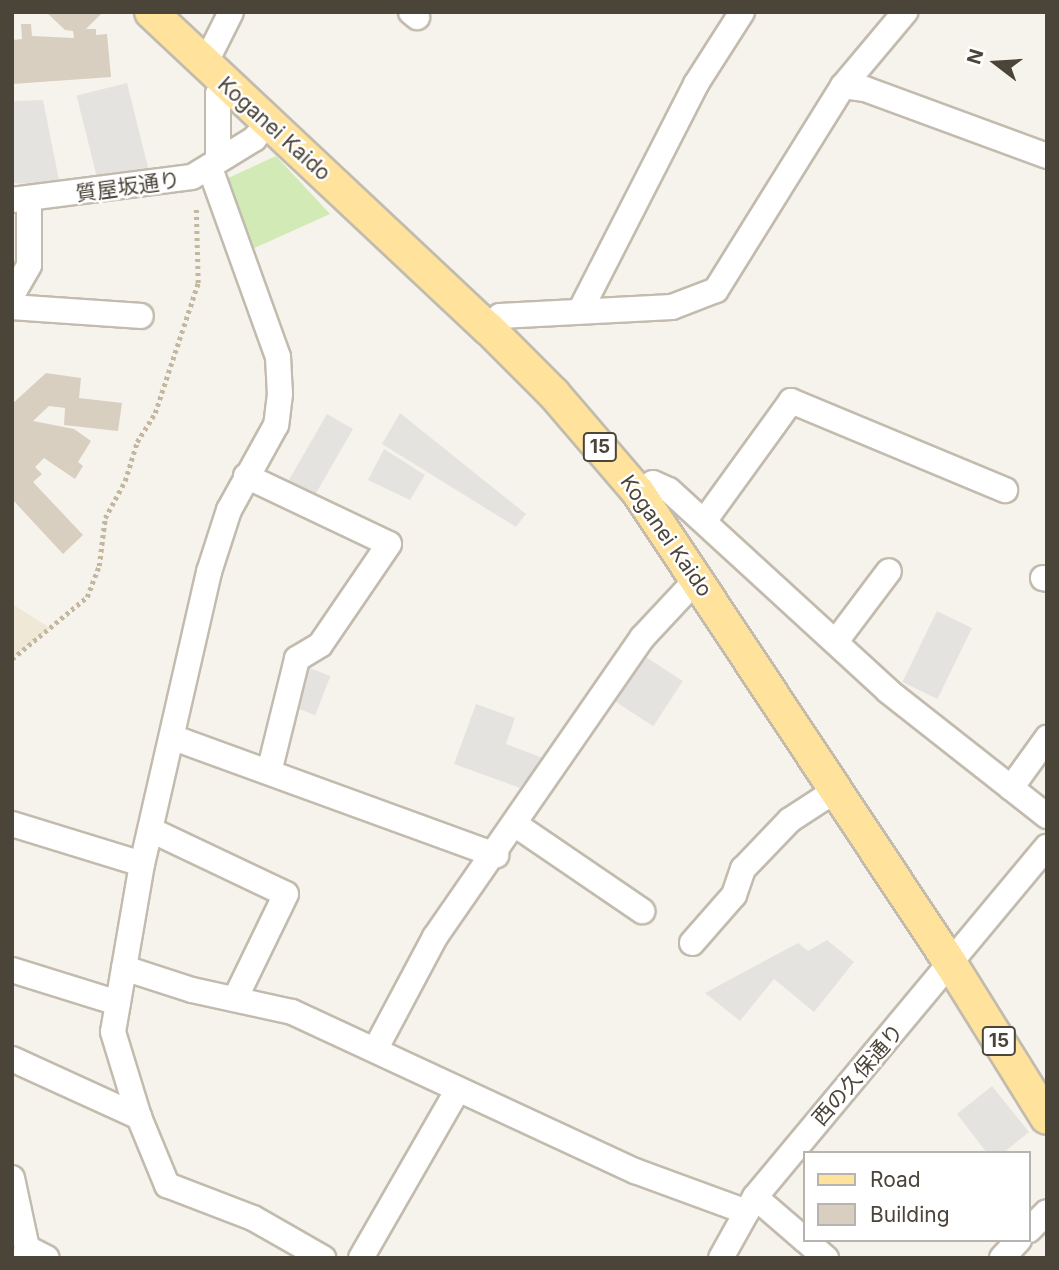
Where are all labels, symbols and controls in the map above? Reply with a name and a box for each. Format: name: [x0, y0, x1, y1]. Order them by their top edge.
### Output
north arrow: [961, 28, 1031, 98]
text: N: [962, 46, 989, 67]
street label: Koganei Kaido: [213, 72, 335, 186]
street label: 質屋坂通り: [74, 167, 182, 207]
road number: 15: [582, 432, 618, 462]
street label: Koganei Kaido: [615, 470, 717, 602]
street label: 西の久保通り: [807, 1019, 909, 1131]
road number: 15: [982, 1026, 1016, 1056]
legend: [804, 1151, 1031, 1242]
text: Road: [870, 1167, 921, 1192]
text: Building: [870, 1202, 950, 1227]

